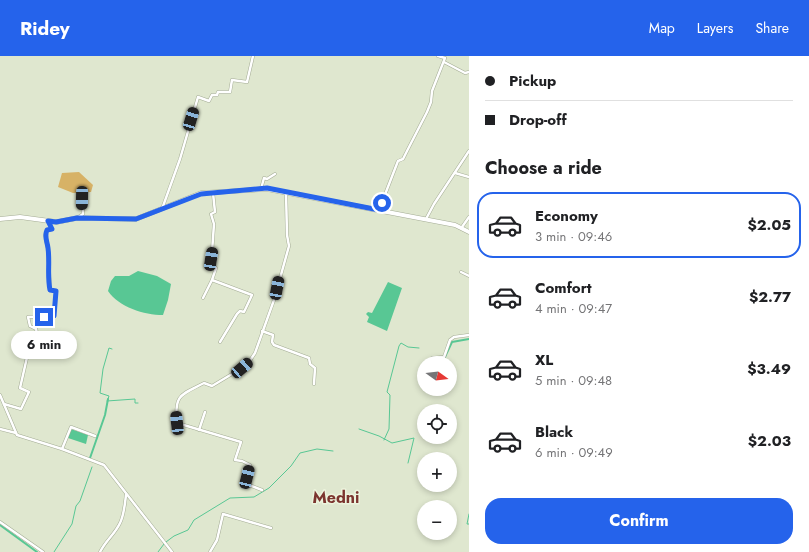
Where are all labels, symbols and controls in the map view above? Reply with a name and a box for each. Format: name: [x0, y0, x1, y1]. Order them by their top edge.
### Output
text: Ridey: [20, 15, 70, 42]
text: Map: [649, 18, 675, 38]
text: Layers: [697, 18, 733, 38]
text: Share: [755, 18, 789, 38]
text: Pickup: [509, 70, 556, 92]
car: [182, 106, 200, 132]
text: Drop-off: [509, 109, 567, 131]
text: Choose a ride: [485, 155, 602, 181]
car: [76, 186, 88, 210]
route start: [373, 194, 391, 212]
text: Economy: [535, 205, 598, 227]
icon: car: [487, 207, 523, 243]
text: $2.05: [747, 214, 791, 236]
text: 3 min · 09:46: [535, 227, 612, 246]
car: [203, 246, 219, 272]
car: [269, 275, 285, 301]
text: Comfort: [535, 277, 592, 299]
icon: car: [487, 279, 523, 315]
text: $2.77: [749, 286, 791, 308]
text: 4 min · 09:47: [535, 299, 612, 318]
route end: [35, 308, 53, 326]
callout: 6 min: [11, 331, 77, 359]
text: 6 min: [27, 335, 61, 354]
text: XL: [535, 349, 553, 371]
icon: car: [487, 351, 523, 387]
car: [229, 356, 255, 380]
north arrow: [417, 356, 457, 396]
map controls: [417, 356, 457, 540]
text: $3.49: [747, 358, 791, 380]
text: 5 min · 09:48: [535, 371, 612, 390]
button: locate: [417, 404, 457, 444]
car: [170, 410, 184, 436]
text: Black: [535, 421, 573, 443]
icon: car: [487, 423, 523, 459]
text: $2.03: [748, 430, 791, 452]
text: 6 min · 09:49: [535, 443, 613, 462]
button: +: [417, 452, 457, 492]
car: [238, 464, 256, 490]
district label: Medni: [313, 486, 359, 509]
button: Confirm: [485, 498, 793, 544]
button: −: [417, 500, 457, 540]

